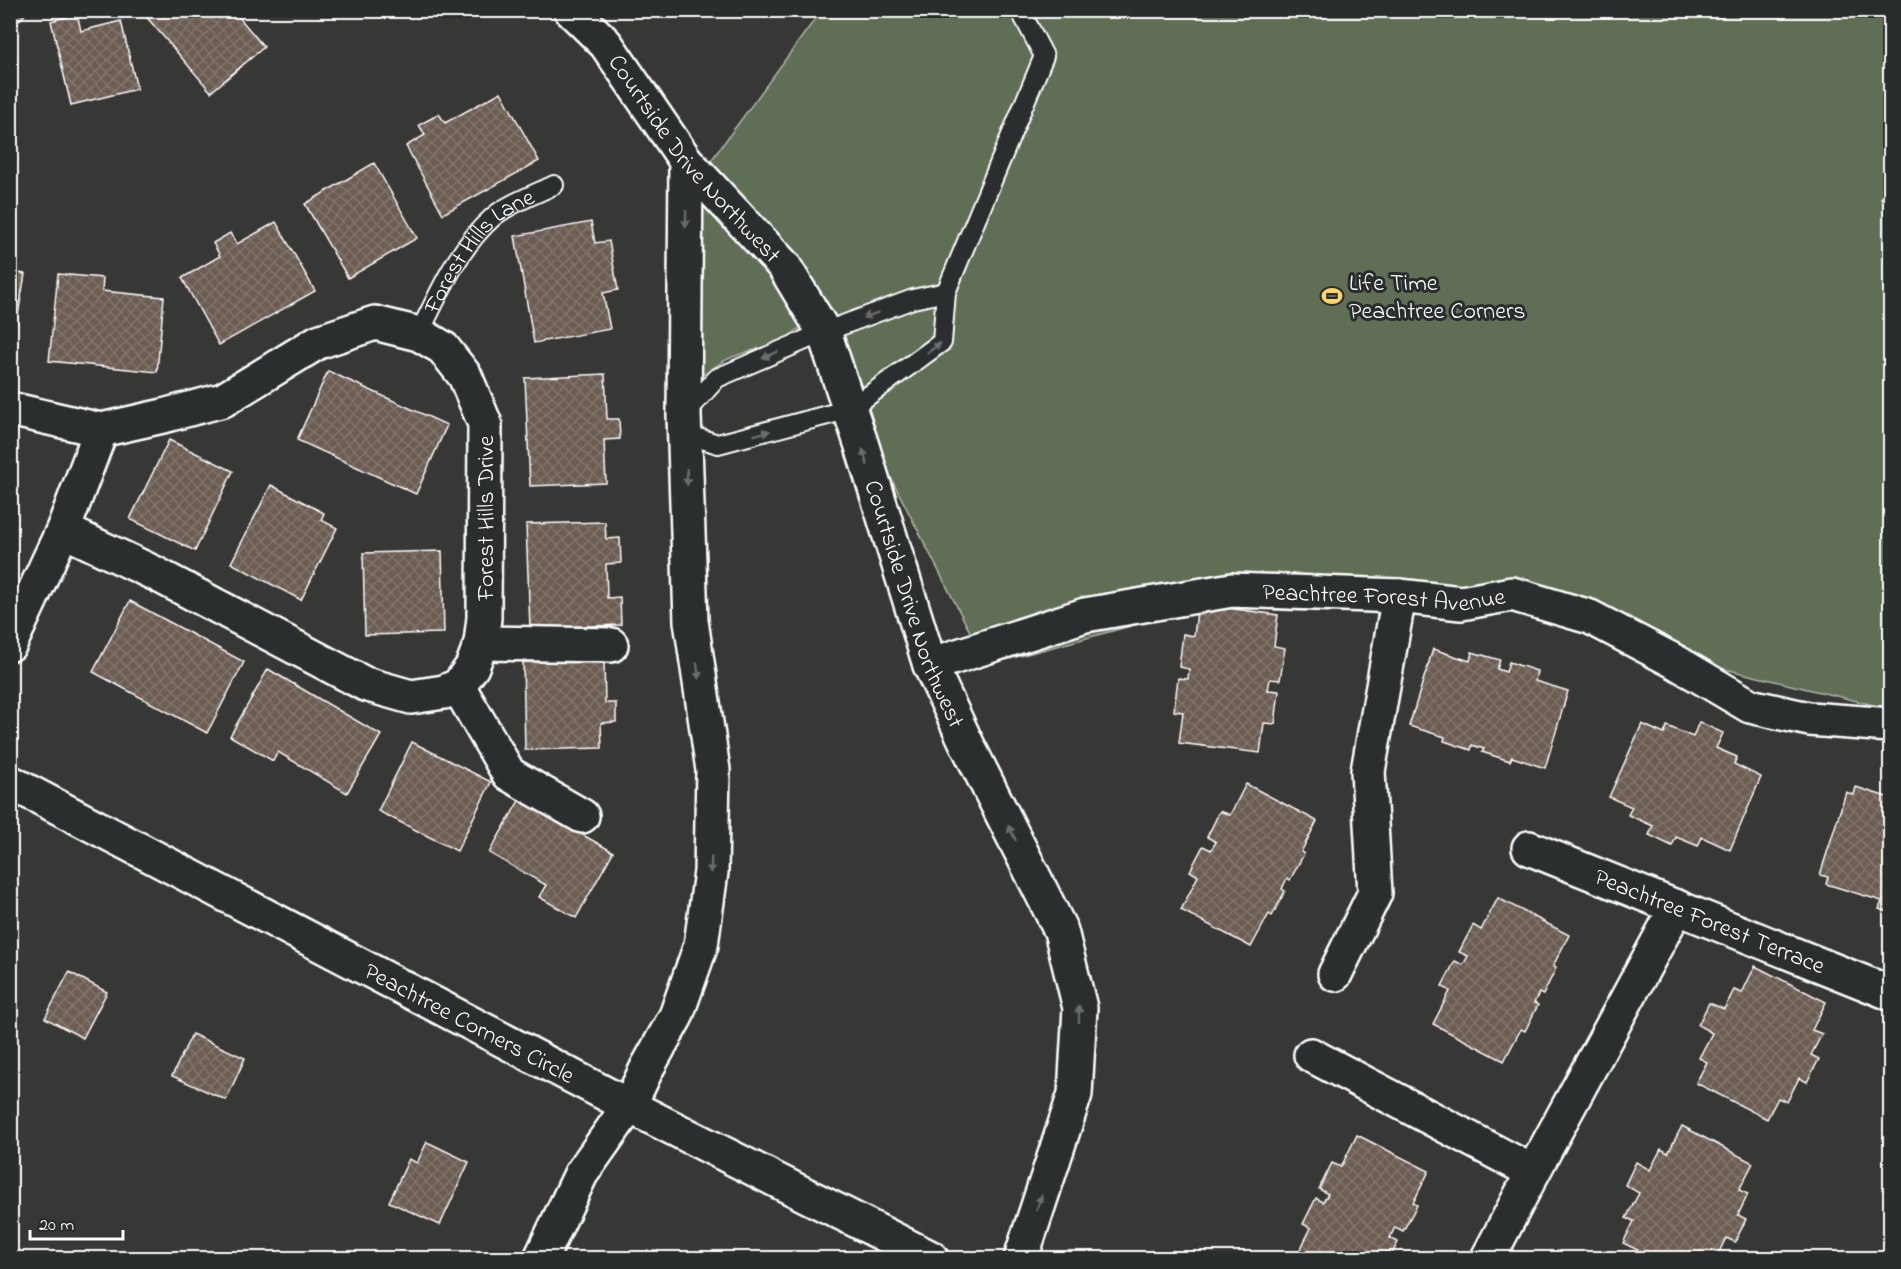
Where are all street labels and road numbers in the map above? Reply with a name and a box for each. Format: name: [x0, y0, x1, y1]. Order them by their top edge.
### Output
street label: Courtside Drive Northwest: [598, 48, 788, 272]
street label: Forest Hills Lane: [416, 181, 541, 321]
street label: Forest Hills Drive: [470, 435, 505, 602]
street label: Courtside Drive Northwest: [854, 476, 972, 734]
street label: Peachtree Forest Avenue: [1262, 576, 1508, 623]
street label: Peachtree Forest Terrace: [1589, 861, 1830, 985]
street label: Peachtree Corners Circle: [357, 955, 580, 1095]

